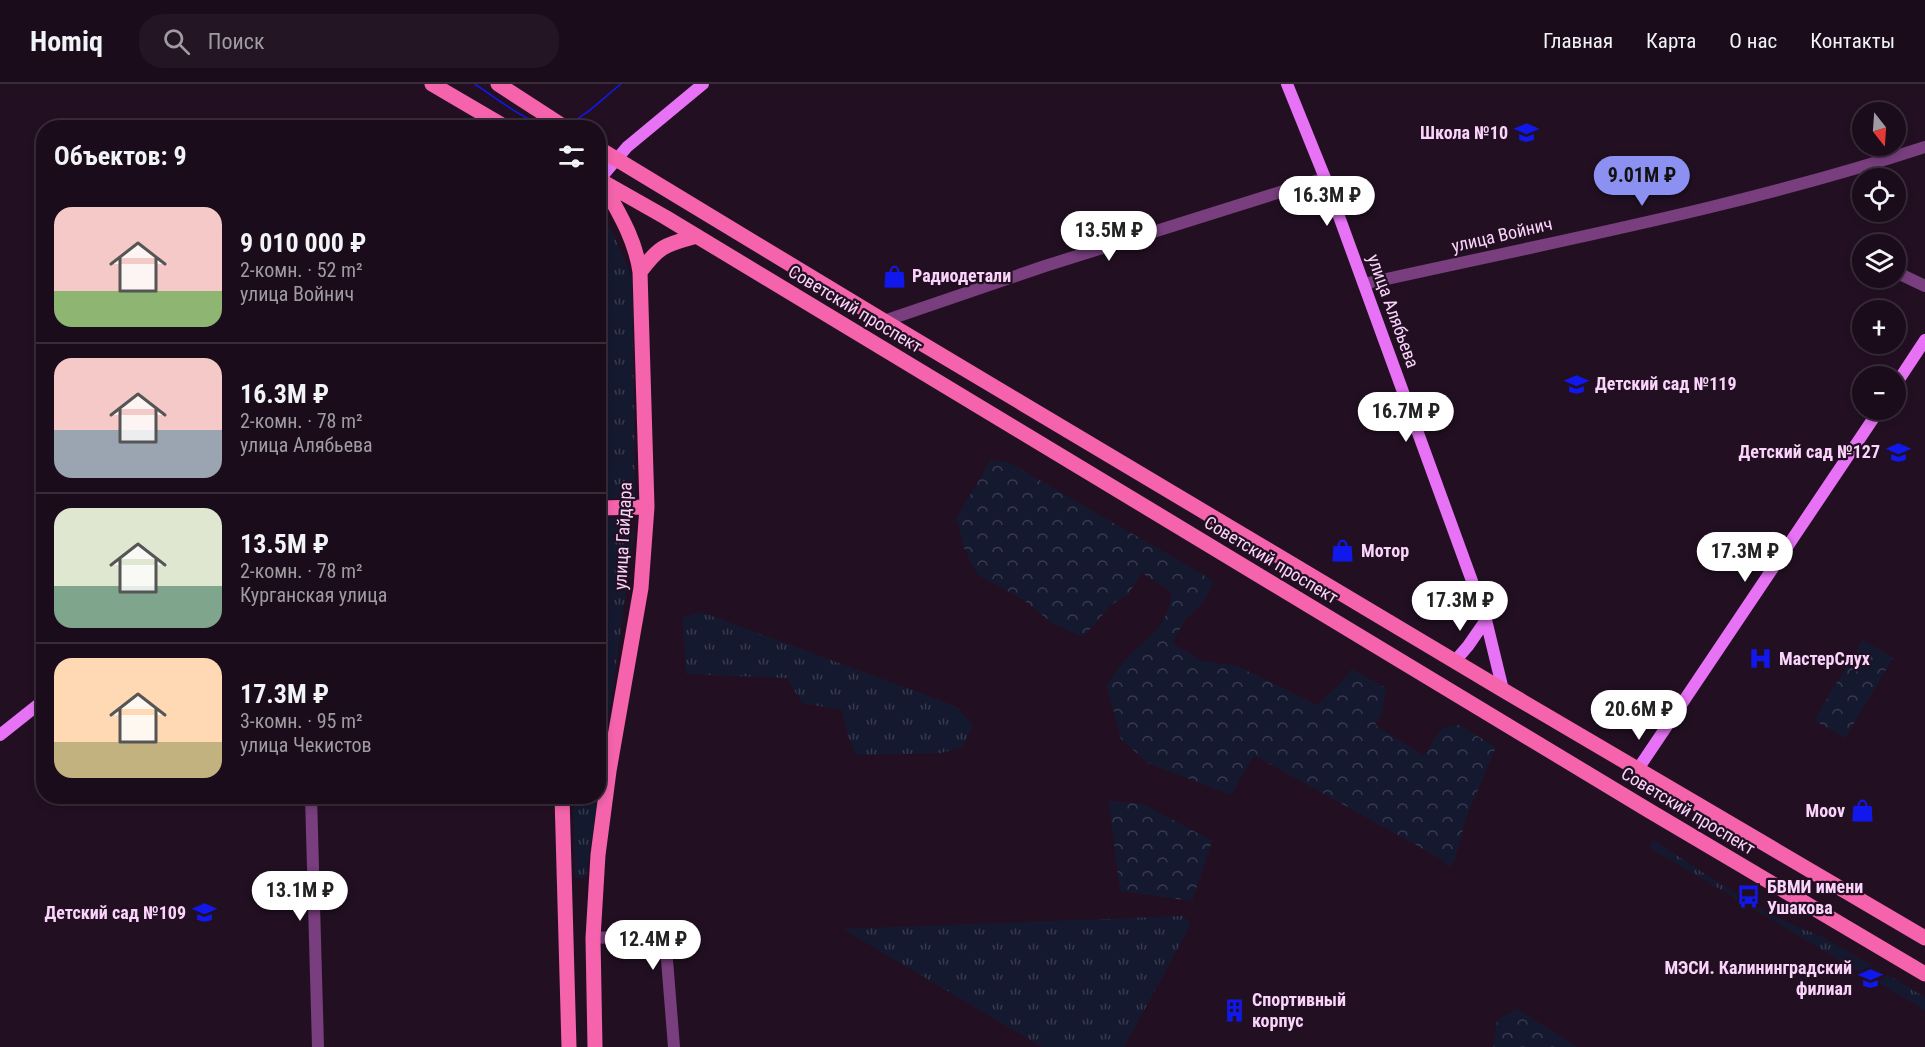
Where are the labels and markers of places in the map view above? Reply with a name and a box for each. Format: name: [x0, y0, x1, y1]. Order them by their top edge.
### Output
school or university icon: Школа №10: [1513, 120, 1539, 146]
place label: Школа №10: [1420, 122, 1508, 143]
pin: 9.01M ₽: [1587, 156, 1697, 207]
pin: 16.3M ₽: [1272, 176, 1382, 227]
pin: 13.5M ₽: [1054, 211, 1164, 262]
shop icon: Радиодетали: [881, 263, 907, 289]
place label: Радиодетали: [912, 265, 1011, 286]
school or university icon: Детский сад №119: [1564, 371, 1590, 397]
place label: Детский сад №119: [1595, 373, 1736, 394]
pin: 16.7M ₽: [1351, 392, 1461, 443]
school or university icon: Детский сад №127: [1885, 439, 1911, 465]
place label: Детский сад №127: [1739, 441, 1880, 462]
pin: 17.3M ₽: [1690, 532, 1800, 583]
shop icon: Мотор: [1330, 538, 1356, 564]
place label: Мотор: [1361, 540, 1409, 561]
pin: 17.3M ₽: [1405, 581, 1515, 632]
hospital icon: МастерСлух: [1748, 646, 1774, 672]
place label: МастерСлух: [1779, 648, 1870, 669]
pin: 20.6M ₽: [1584, 690, 1694, 741]
shop icon: Moov: [1850, 798, 1876, 824]
place label: Moov: [1805, 800, 1845, 821]
pin: 13.1M ₽: [245, 871, 355, 922]
place label: БВМИ имени Ушакова: [1767, 876, 1863, 918]
bus stop icon: БВМИ имени Ушакова: [1736, 884, 1762, 910]
school or university icon: Детский сад №109: [191, 900, 217, 926]
place label: Детский сад №109: [45, 902, 186, 923]
pin: 12.4M ₽: [598, 920, 708, 971]
place label: МЭСИ. Калининградский филиал: [1664, 957, 1852, 999]
school or university icon: МЭСИ. Калининградский филиал: [1857, 965, 1883, 991]
place label: Спортивный корпус: [1252, 989, 1346, 1031]
building icon: Спортивный корпус: [1221, 997, 1247, 1023]

